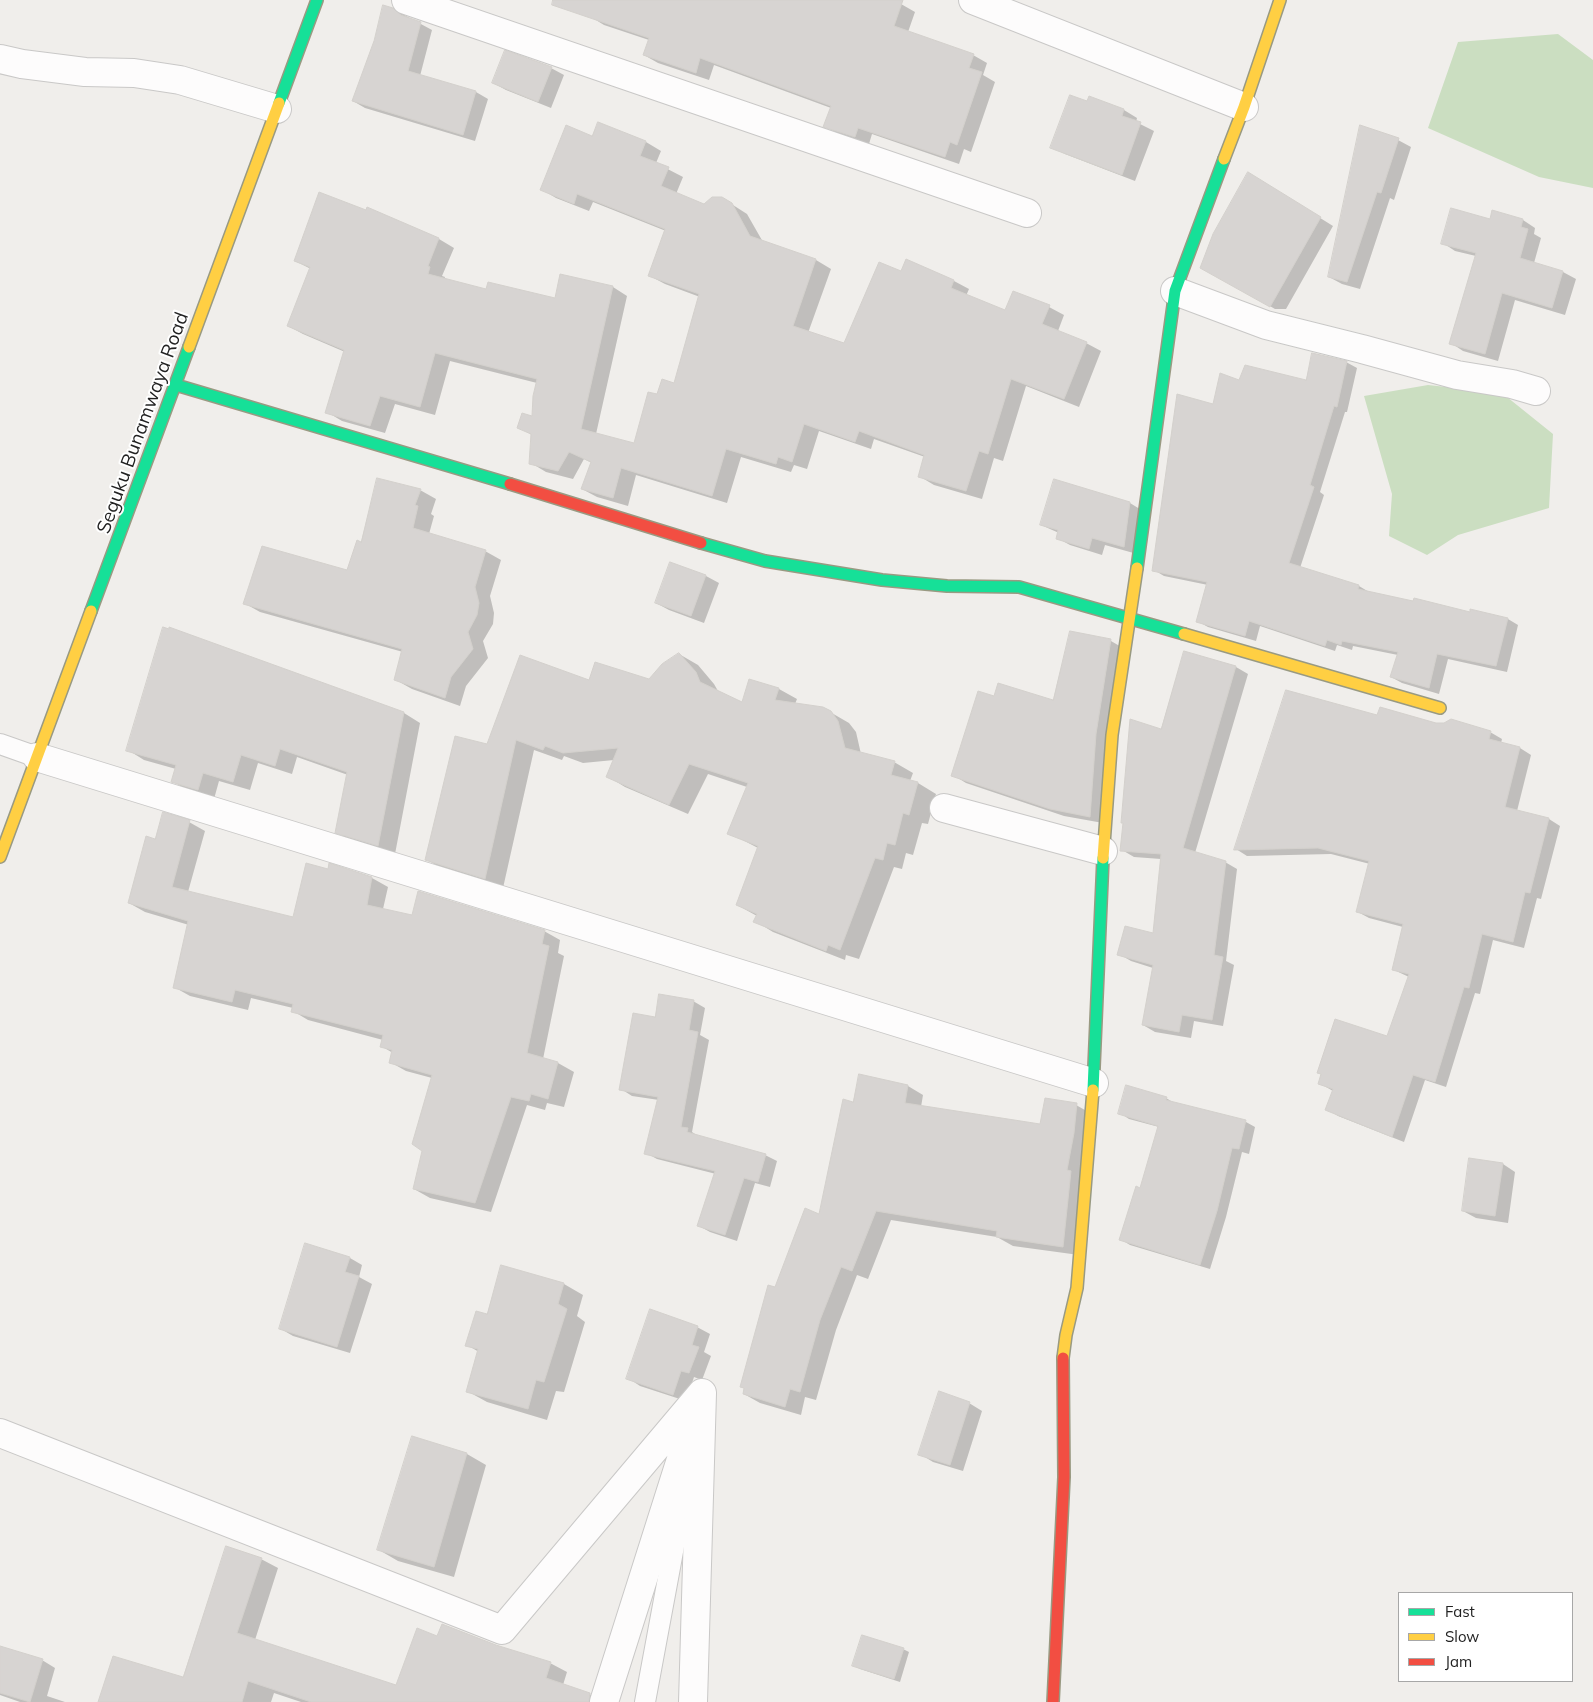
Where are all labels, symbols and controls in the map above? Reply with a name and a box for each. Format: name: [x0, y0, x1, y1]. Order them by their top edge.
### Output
street label: Seguku Bunamwaya Road: [92, 309, 194, 537]
legend: [1398, 1592, 1573, 1682]
text: Fast: [1445, 1602, 1475, 1621]
text: Slow: [1445, 1627, 1479, 1646]
text: Jam: [1445, 1652, 1472, 1671]

